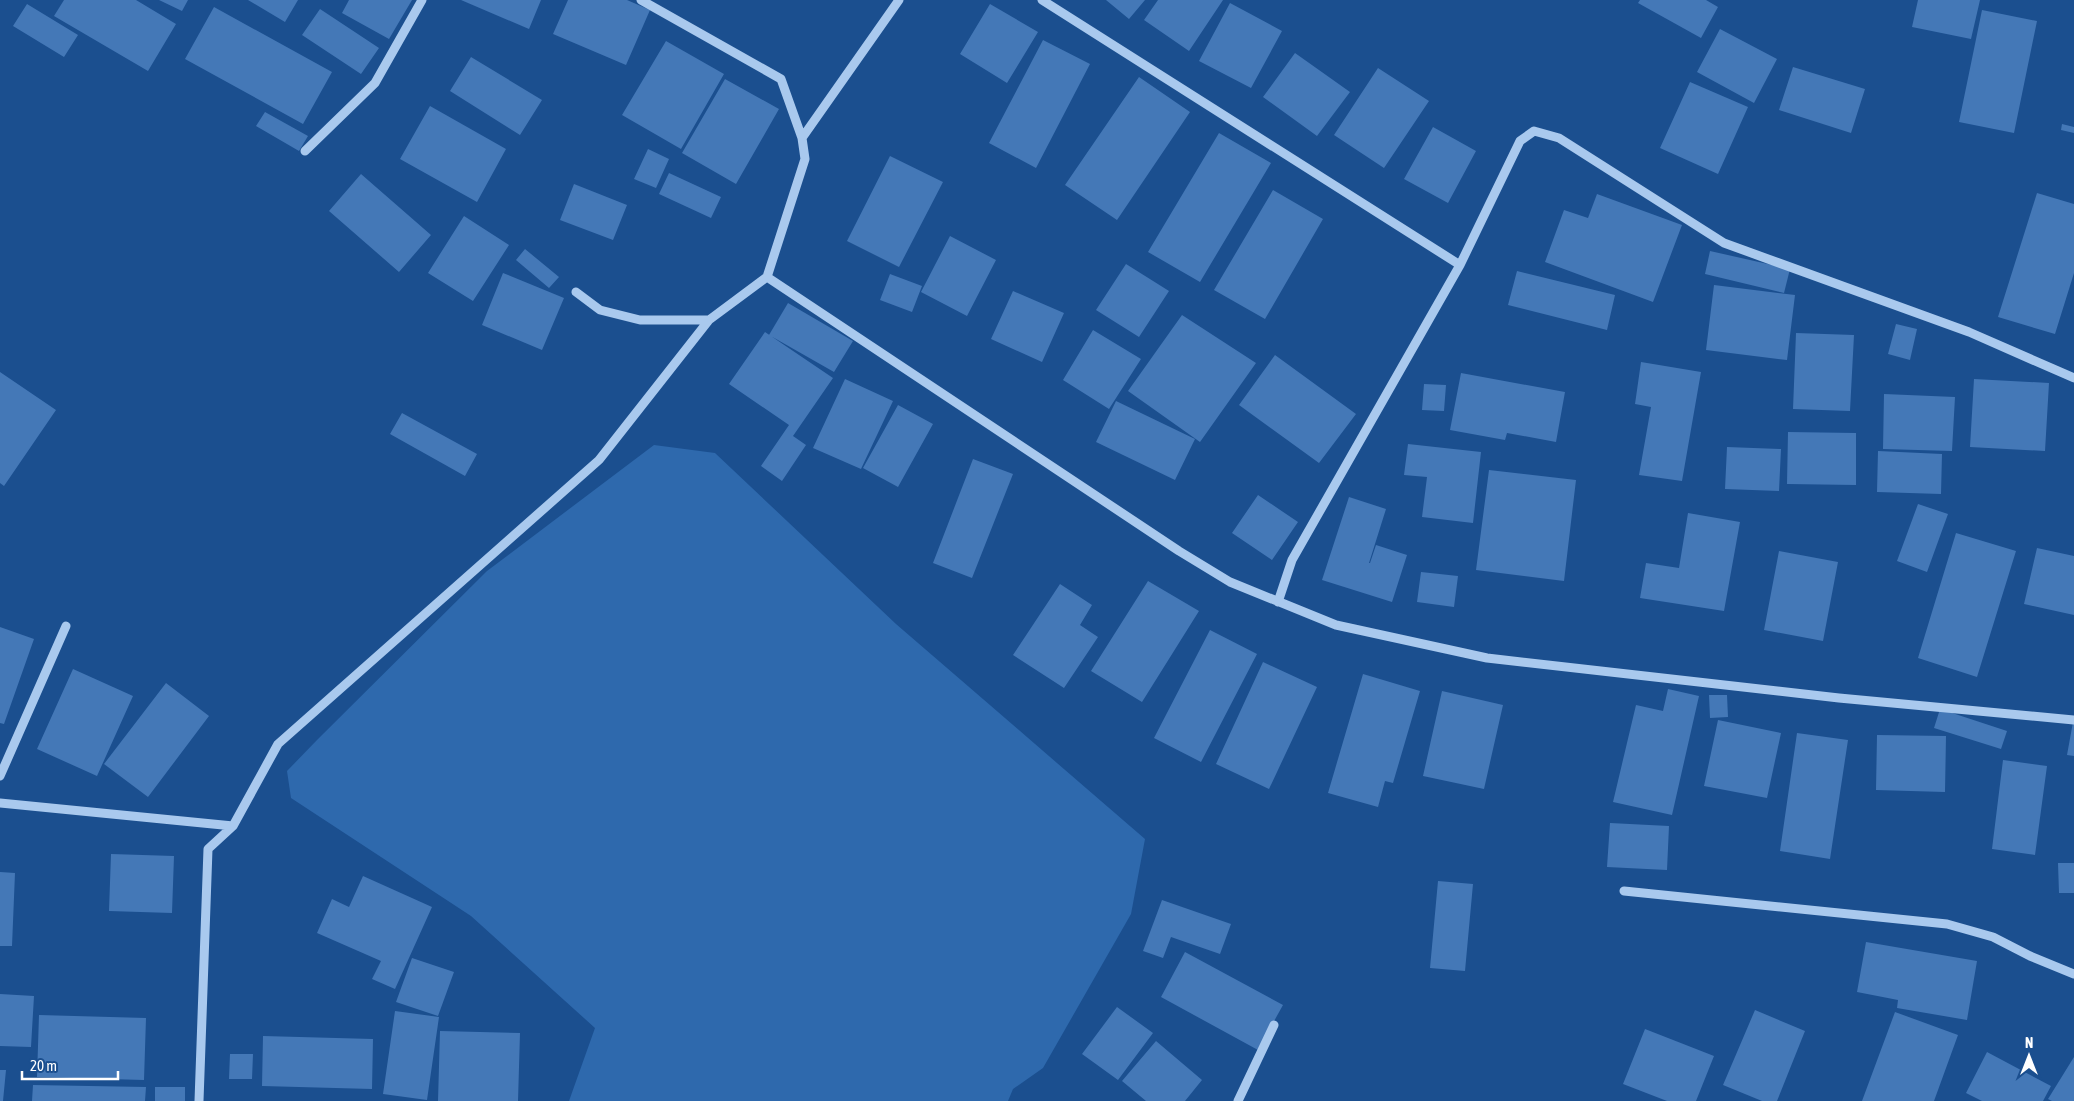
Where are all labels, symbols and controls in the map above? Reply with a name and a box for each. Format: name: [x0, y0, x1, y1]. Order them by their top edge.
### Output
north arrow: [2004, 1031, 2054, 1081]
text: N: [2025, 1035, 2033, 1051]
scale bar: [22, 1048, 119, 1080]
text: 20 m: [30, 1057, 57, 1074]

